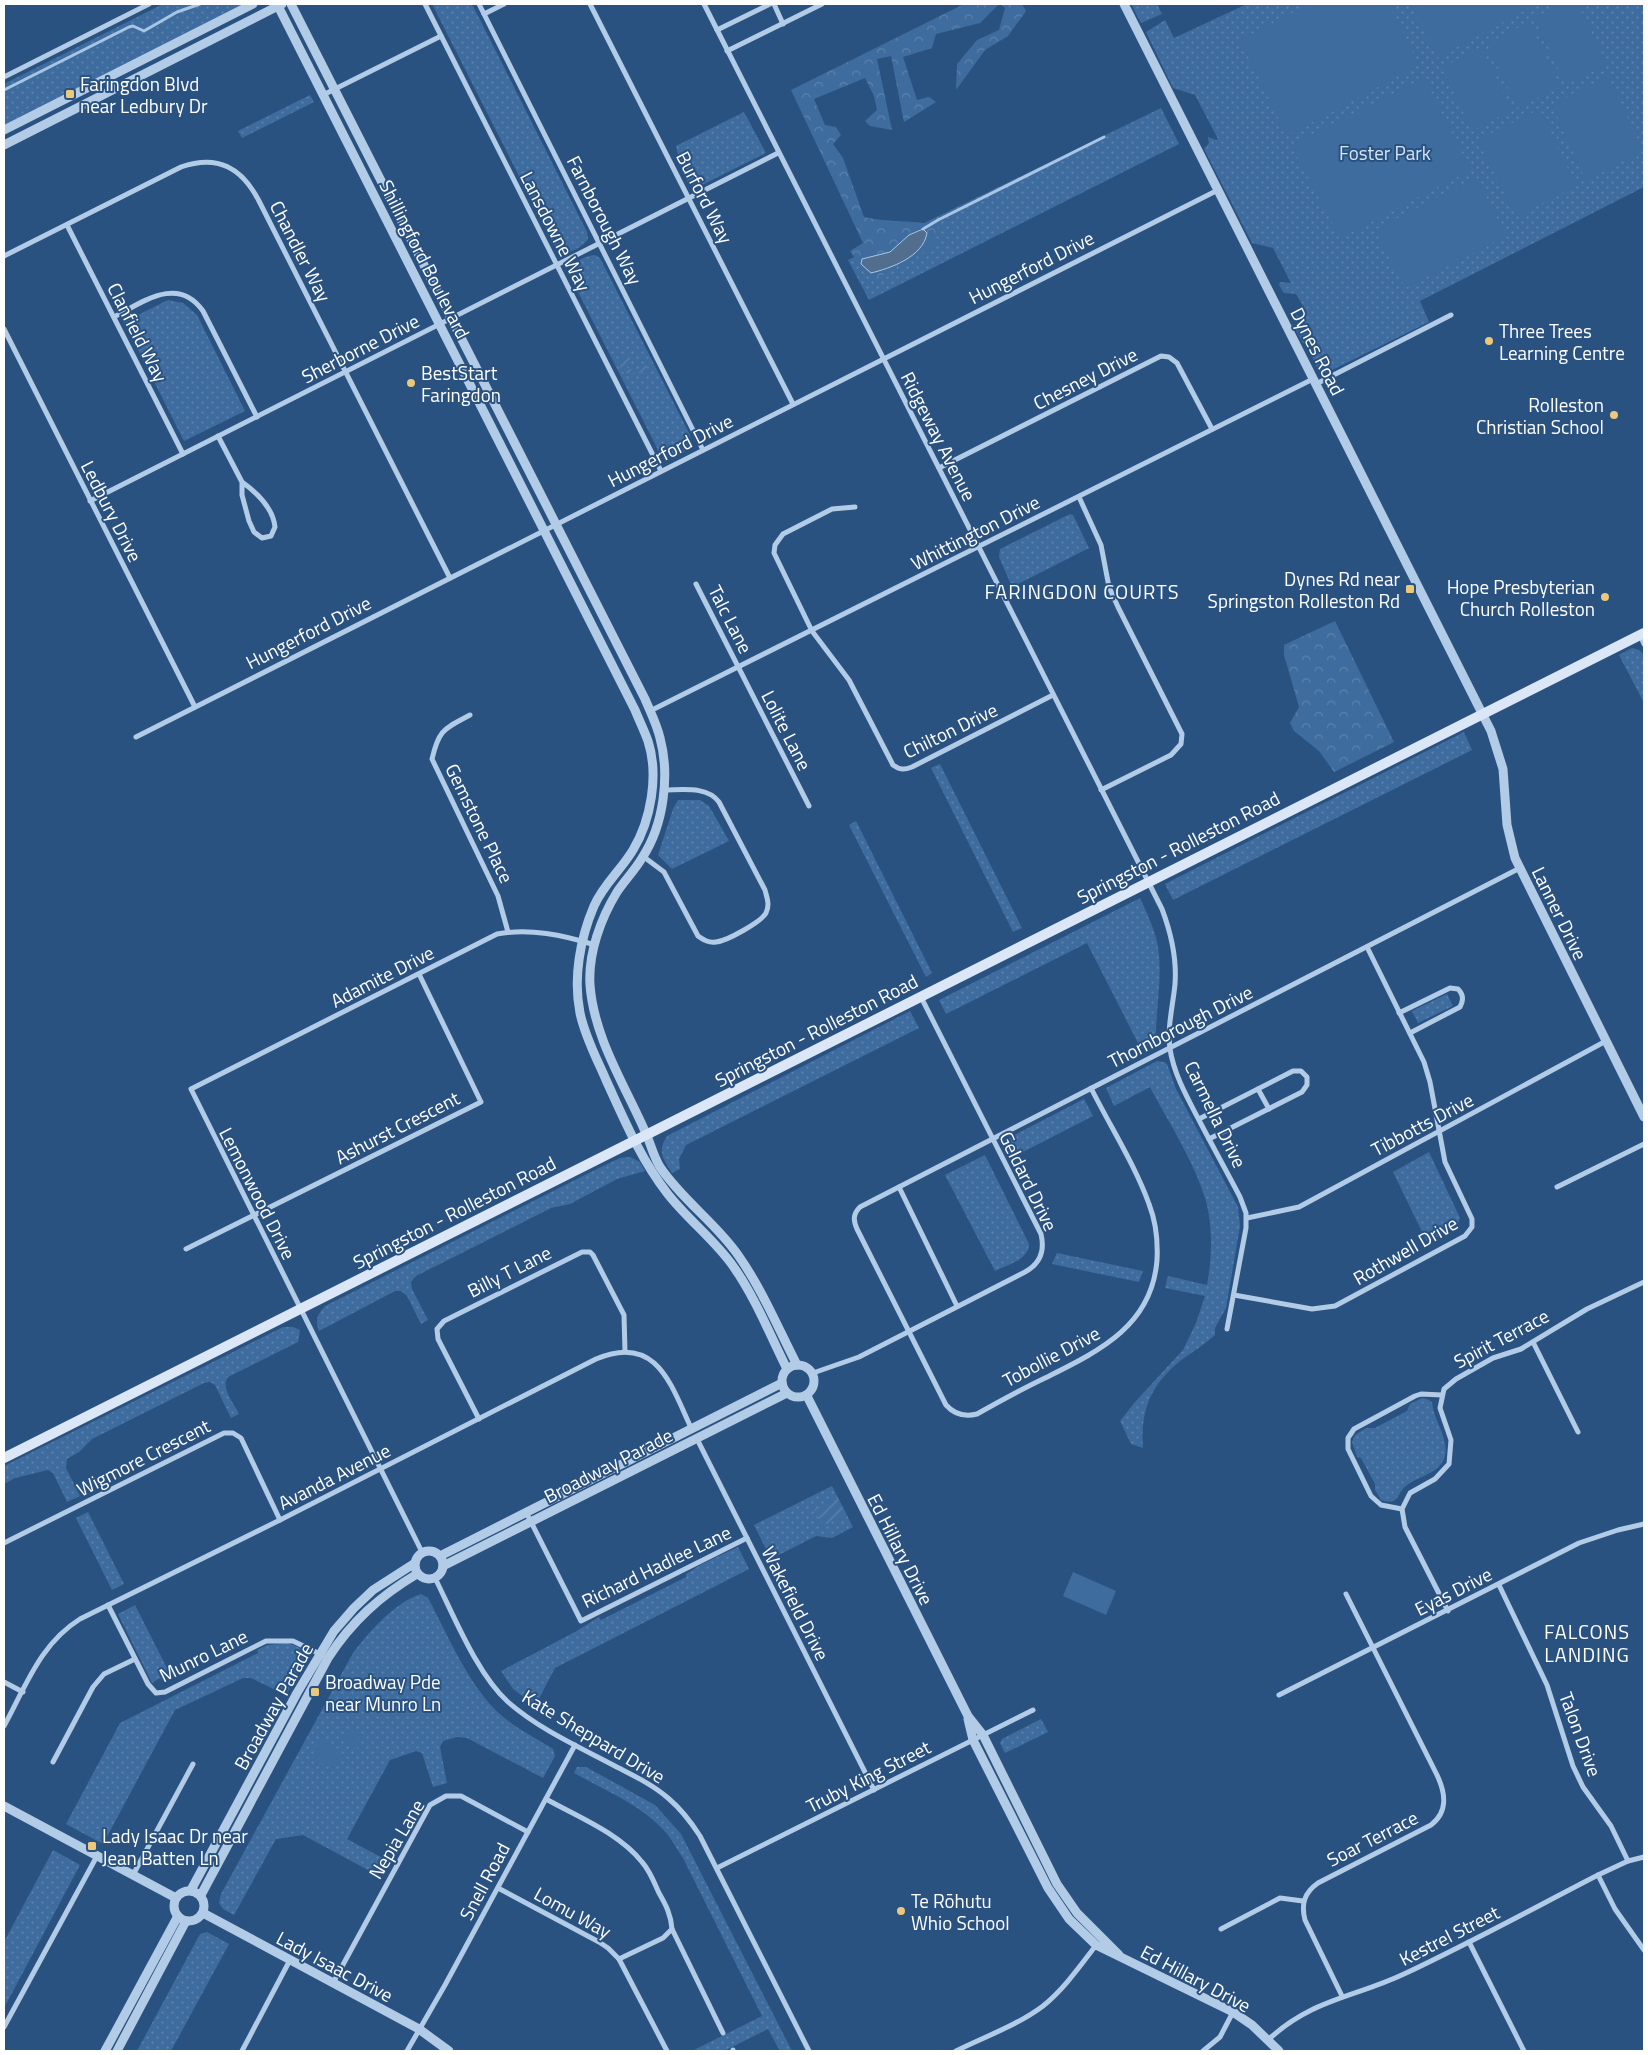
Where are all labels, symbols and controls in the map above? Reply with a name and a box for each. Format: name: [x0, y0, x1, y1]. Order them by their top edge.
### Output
place label: Faringdon Blvd near Ledbury Dr: [80, 69, 208, 120]
marker: Faringdon Blvd near Ledbury Dr: [64, 88, 76, 100]
park label: Foster Park: [1339, 138, 1431, 167]
street label: Burford Way: [669, 146, 741, 248]
street label: Farnborough Way: [560, 150, 650, 290]
street label: Lansdowne Way: [513, 166, 599, 296]
street label: Shillingford Boulevard: [372, 175, 478, 343]
street label: Chandler Way: [263, 195, 339, 307]
street label: Hungerford Drive: [963, 223, 1099, 311]
street label: Clanfield Way: [101, 277, 175, 387]
street label: Dynes Road: [1283, 302, 1353, 400]
street label: Sherborne Drive: [296, 306, 424, 390]
place label: Three Trees Learning Centre: [1499, 316, 1625, 367]
marker: Three Trees Learning Centre: [1483, 335, 1495, 347]
street label: Chesney Drive: [1028, 339, 1142, 417]
place label: BestStart Faringdon: [421, 358, 501, 409]
street label: Ridgeway Avenue: [894, 366, 984, 506]
marker: BestStart Faringdon: [405, 377, 417, 389]
place label: Rolleston Christian School: [1476, 390, 1604, 441]
street label: Hungerford Drive: [602, 406, 738, 494]
marker: Rolleston Christian School: [1608, 409, 1620, 421]
street label: Ledbury Drive: [74, 455, 150, 567]
street label: Whittington Drive: [905, 487, 1045, 577]
place label: Dynes Rd near Springston Rolleston Rd: [1208, 564, 1400, 615]
place label: Hope Presbyterian Church Rolleston: [1447, 572, 1595, 623]
district label: FARINGDON COURTS: [984, 576, 1180, 607]
street label: Talc Lane: [701, 580, 761, 658]
marker: Dynes Rd near Springston Rolleston Rd: [1404, 583, 1416, 595]
street label: Hungerford Drive: [240, 588, 376, 676]
marker: Hope Presbyterian Church Rolleston: [1599, 591, 1611, 603]
street label: Lolite Lane: [754, 685, 820, 775]
street label: Chilton Drive: [898, 695, 1002, 765]
street label: Gemstone Place: [439, 758, 521, 888]
street label: Springston - Rolleston Road: [1071, 783, 1285, 911]
street label: Lanner Drive: [1525, 861, 1595, 965]
street label: Adamite Drive: [325, 937, 439, 1015]
street label: Springston - Rolleston Road: [709, 966, 923, 1094]
street label: Thornborough Drive: [1102, 977, 1258, 1075]
street label: Carmella Drive: [1178, 1056, 1254, 1172]
street label: Ashurst Crescent: [330, 1083, 465, 1171]
street label: Tibbotts Drive: [1366, 1085, 1478, 1163]
street label: Lemonwood Drive: [212, 1122, 304, 1264]
street label: Geldard Drive: [992, 1126, 1066, 1236]
street label: Springston - Rolleston Road: [347, 1148, 561, 1276]
street label: Rothwell Drive: [1347, 1208, 1463, 1292]
street label: Billy T Lane: [462, 1238, 556, 1304]
street label: Spirit Terrace: [1448, 1301, 1554, 1375]
street label: Tobollie Drive: [997, 1318, 1105, 1394]
street label: Wigmore Crescent: [71, 1411, 215, 1503]
street label: Broadway Parade: [538, 1420, 678, 1510]
street label: Avanda Avenue: [273, 1435, 395, 1517]
street label: Ed Hillary Drive: [861, 1488, 941, 1610]
street label: Richard Hadlee Lane: [576, 1517, 736, 1615]
street label: Wakefield Drive: [755, 1541, 837, 1665]
street label: Eyas Drive: [1409, 1559, 1497, 1623]
district label: FALCONS LANDING: [1544, 1616, 1630, 1670]
street label: Munro Lane: [154, 1621, 252, 1689]
street label: Broadway Parade: [226, 1637, 320, 1775]
place label: Broadway Pde near Munro Ln: [325, 1667, 441, 1718]
street label: Kate Sheppard Drive: [517, 1682, 671, 1790]
marker: Broadway Pde near Munro Ln: [309, 1686, 321, 1698]
street label: Talon Drive: [1552, 1688, 1610, 1780]
street label: Truby King Street: [801, 1732, 936, 1820]
street label: Nepia Lane: [361, 1794, 431, 1884]
street label: Soar Terrace: [1321, 1803, 1423, 1873]
place label: Lady Isaac Dr near Jean Batten Ln: [102, 1821, 248, 1872]
street label: Snell Road: [451, 1837, 517, 1925]
marker: Lady Isaac Dr near Jean Batten Ln: [86, 1840, 98, 1852]
street label: Lomu Way: [529, 1879, 617, 1945]
place label: Te Rōhutu Whio School: [911, 1886, 1010, 1937]
street label: Kestrel Street: [1394, 1897, 1505, 1973]
marker: Te Rōhutu Whio School: [895, 1905, 907, 1917]
street label: Lady Isaac Drive: [271, 1923, 399, 2009]
street label: Ed Hillary Drive: [1136, 1937, 1256, 2019]

